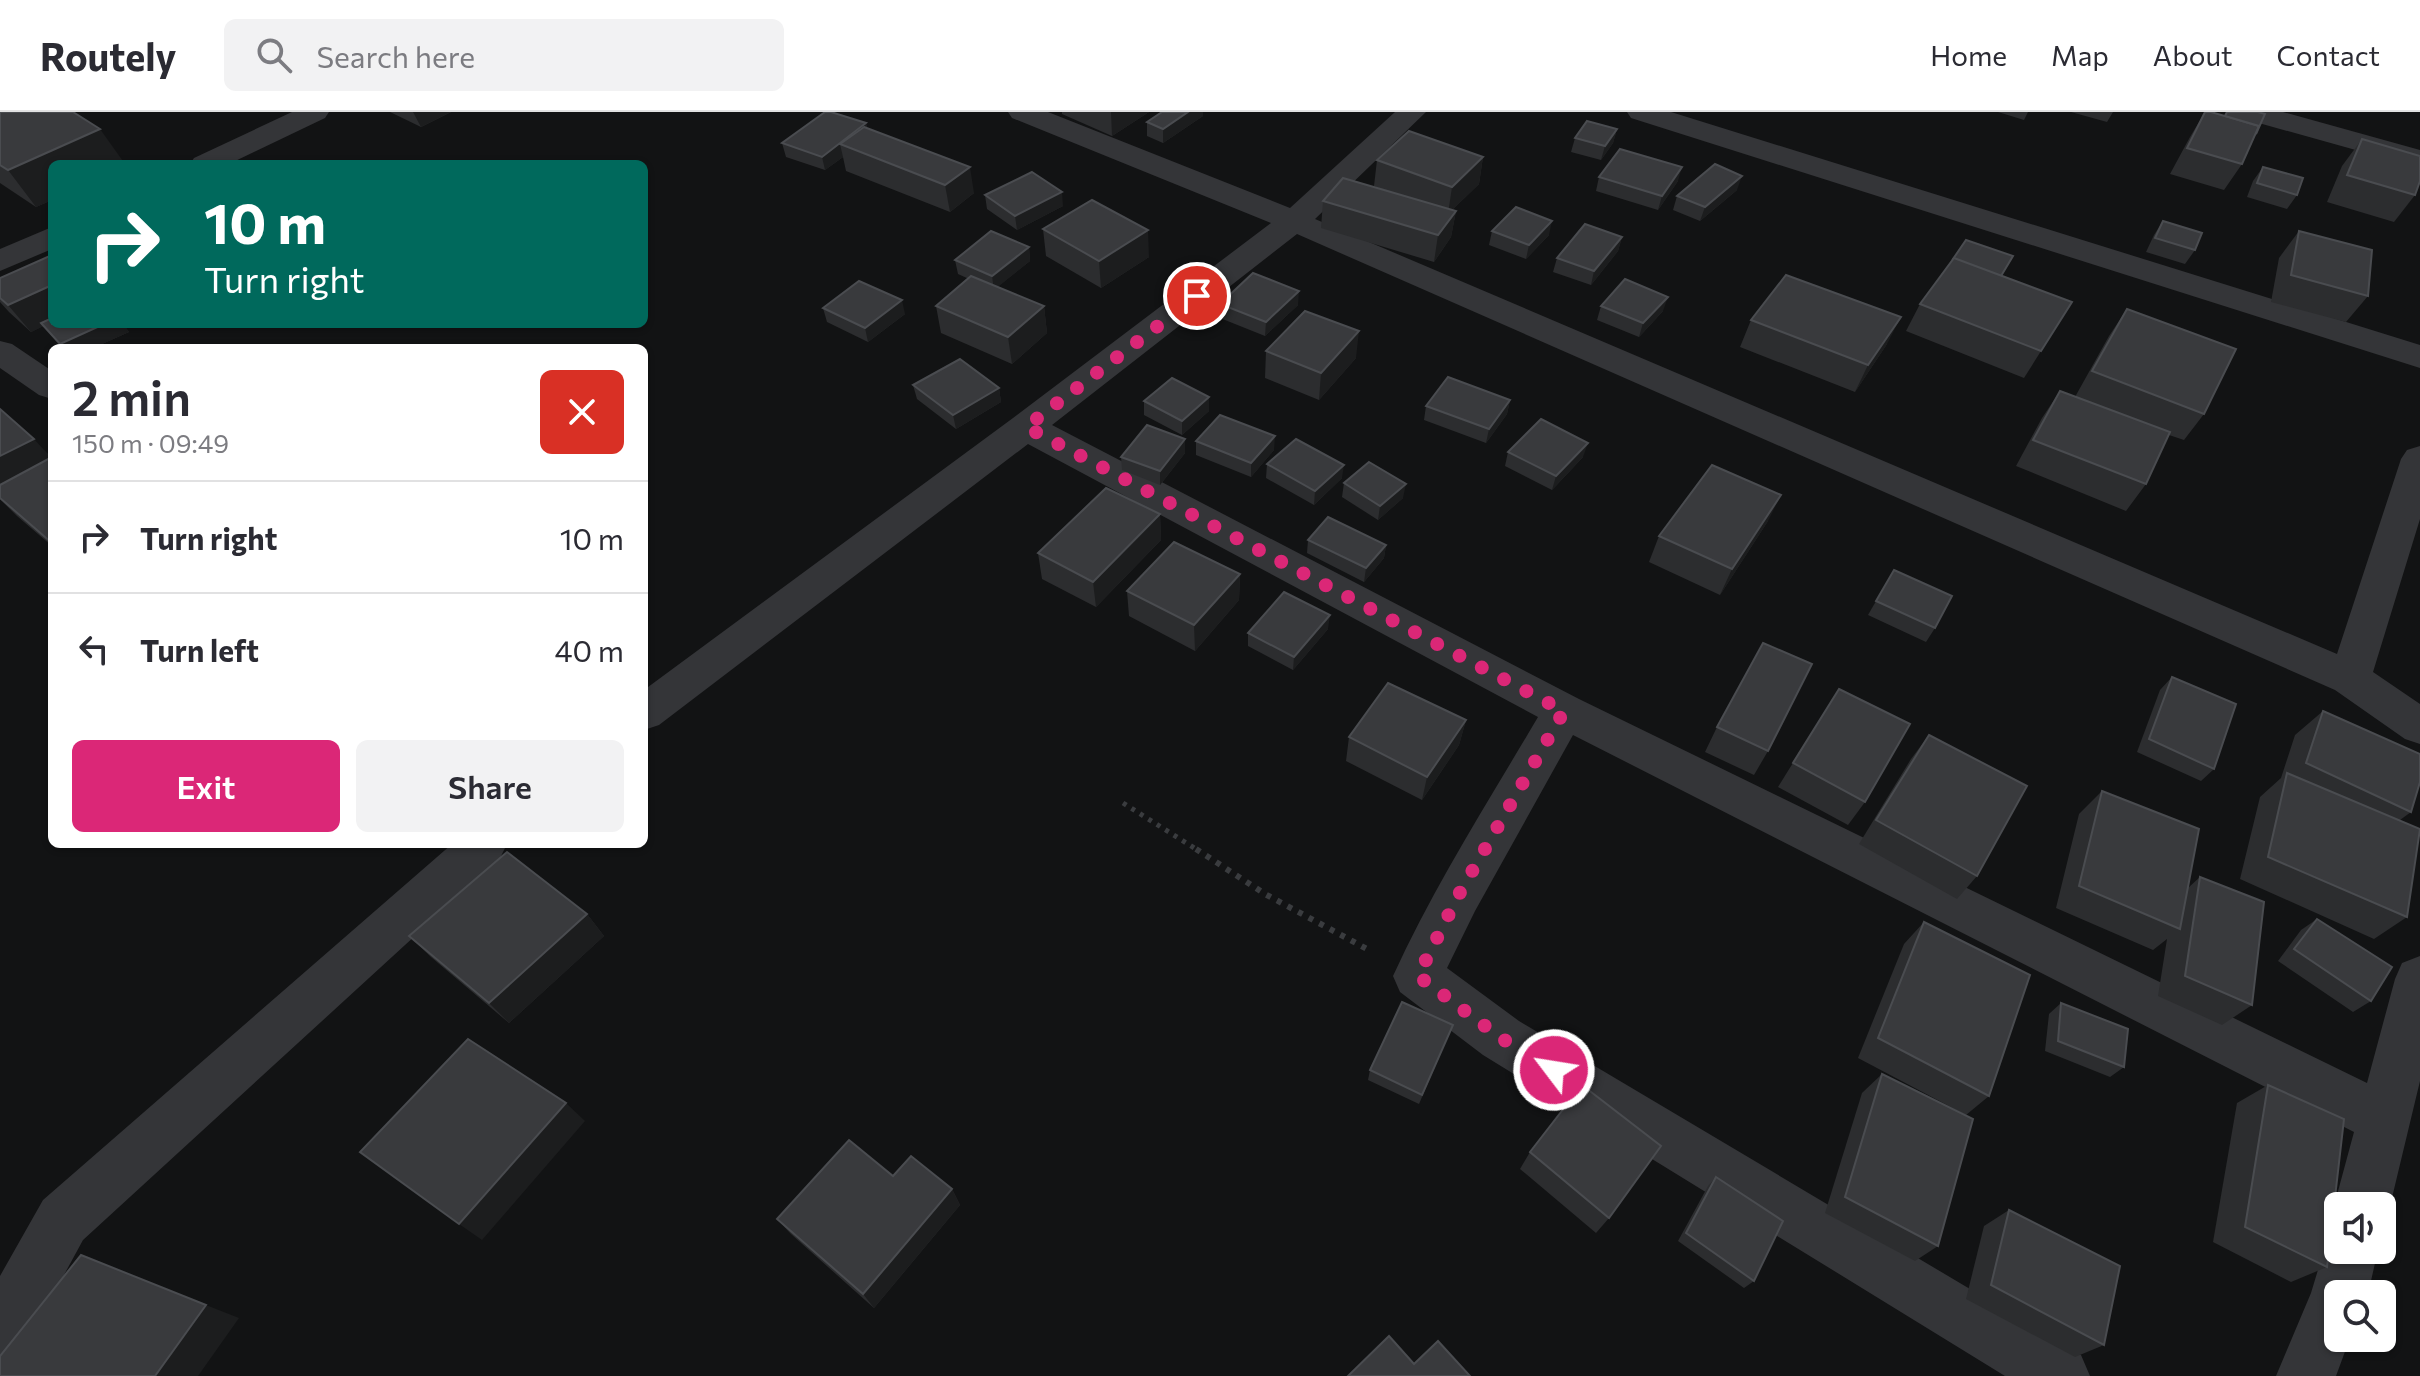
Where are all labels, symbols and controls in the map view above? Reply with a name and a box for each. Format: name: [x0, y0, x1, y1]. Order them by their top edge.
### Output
search box: [224, 19, 784, 91]
text: Routely: [40, 32, 176, 79]
icon: search: [252, 33, 296, 77]
text: Search here: [316, 37, 475, 74]
text: Home: [1930, 38, 2007, 72]
text: Map: [2051, 38, 2109, 72]
text: About: [2153, 38, 2233, 72]
text: Contact: [2277, 38, 2380, 72]
text: 10 m: [204, 187, 326, 256]
icon: right: [72, 192, 176, 296]
text: Turn right: [204, 256, 365, 300]
pin: [1163, 262, 1231, 330]
icon: arrive: [1175, 274, 1219, 318]
text: 2 min: [72, 367, 191, 426]
button: close: [540, 370, 624, 454]
text: 150 m · 09:49: [72, 427, 229, 458]
icon: right: [72, 515, 116, 559]
text: Turn right: [140, 519, 277, 556]
text: 10 m: [560, 519, 624, 556]
icon: left: [72, 627, 116, 671]
text: Turn left: [140, 631, 259, 668]
text: 40 m: [555, 631, 624, 668]
button: Exit: [72, 740, 340, 832]
button: Share: [356, 740, 624, 832]
position arrow: [1512, 1028, 1596, 1112]
map controls: [2324, 1192, 2396, 1352]
button: sound: [2324, 1192, 2396, 1264]
button: search: [2324, 1280, 2396, 1352]

